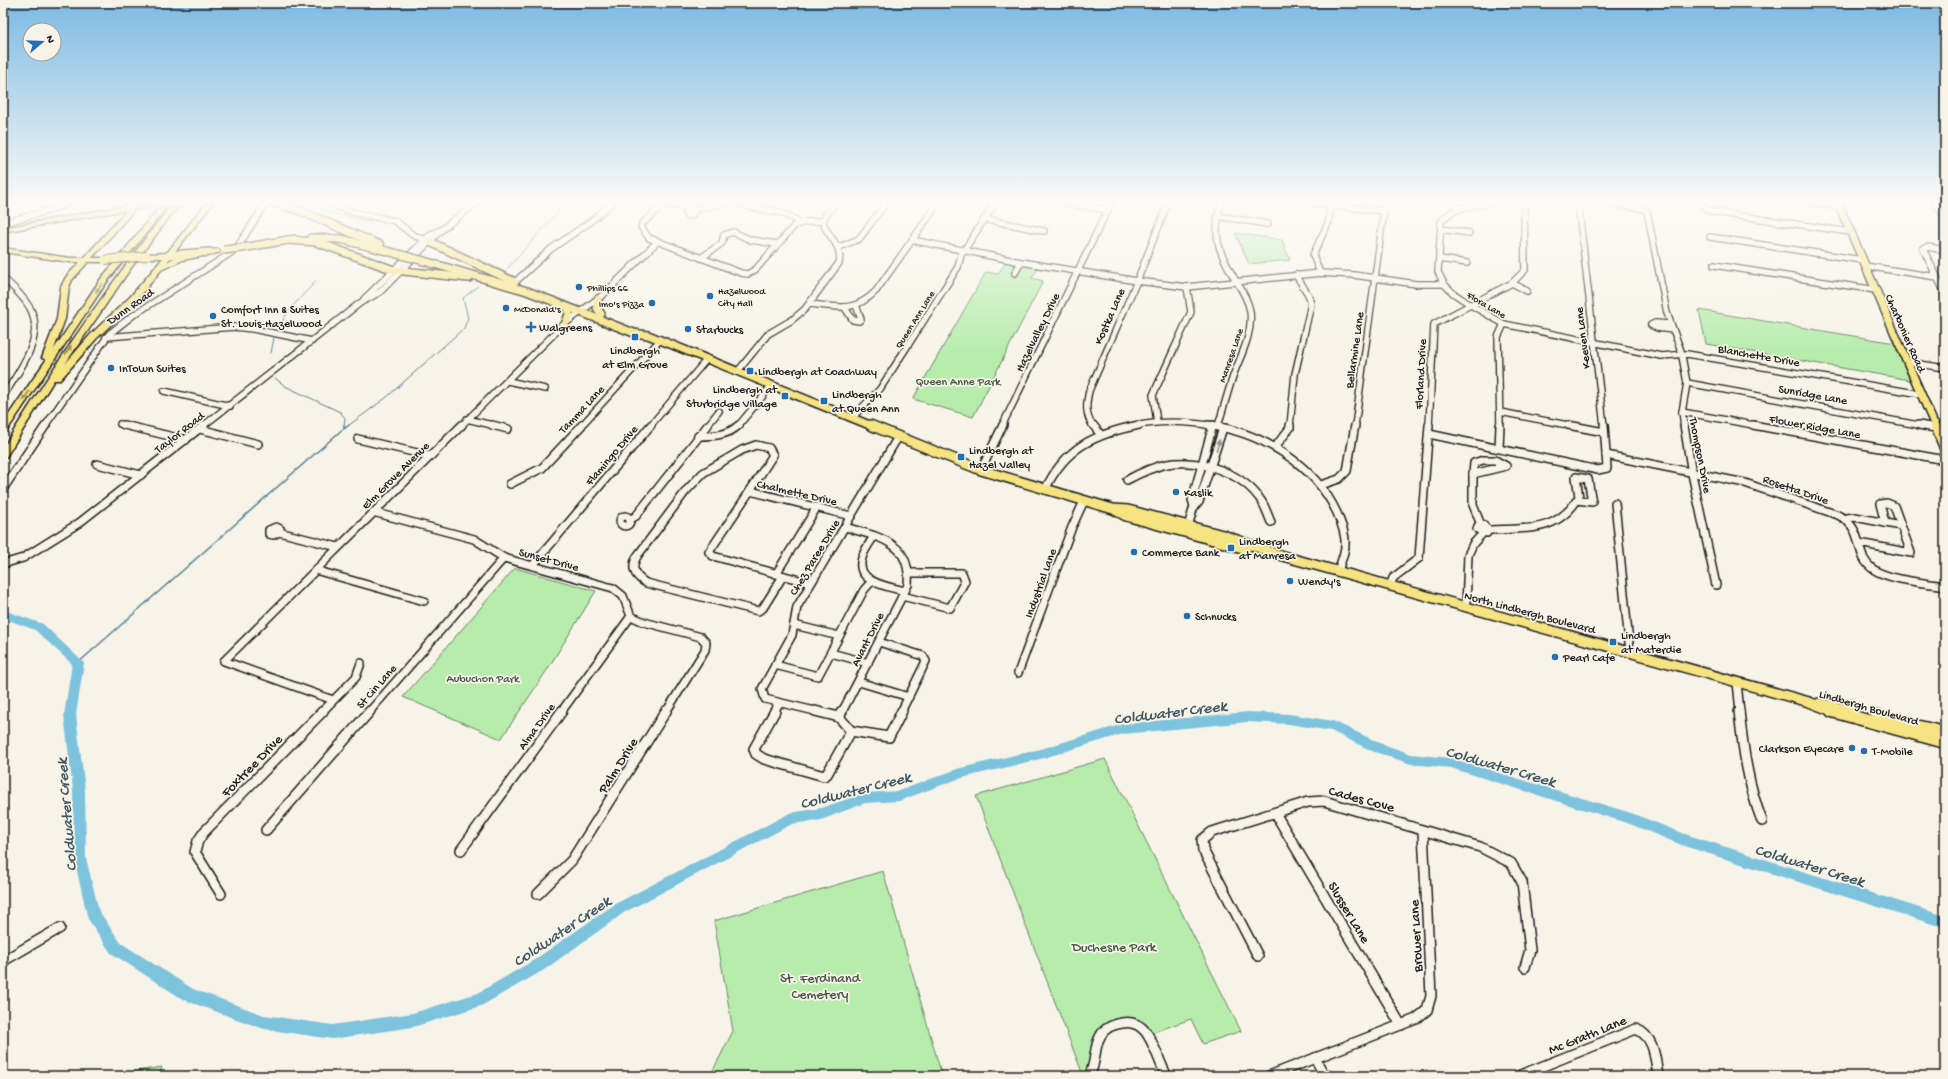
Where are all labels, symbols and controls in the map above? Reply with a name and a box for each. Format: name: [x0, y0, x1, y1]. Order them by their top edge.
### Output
north arrow: [22, 22, 62, 62]
text: N: [43, 34, 56, 45]
marker: Phillips 66: [574, 282, 584, 292]
one-way arrow: [95, 283, 103, 294]
place label: Phillips 66: [586, 283, 629, 295]
street label: Dunn Road: [104, 286, 158, 329]
place label: Hazelwood City Hall: [718, 286, 766, 310]
street label: Kostka Lane: [1092, 286, 1130, 347]
street label: Queen Ann Lane: [893, 288, 939, 351]
street label: Flora Lane: [1463, 289, 1508, 322]
street label: Hazelvalley Drive: [1014, 290, 1064, 375]
marker: Hazelwood City Hall: [705, 291, 715, 301]
street label: Charbonier Road: [1881, 292, 1928, 376]
marker: Imo's Pizza: [647, 298, 657, 308]
place label: Imo's Pizza: [599, 299, 644, 311]
marker: McDonald's: [501, 303, 511, 313]
place label: Comfort Inn & Suites St. Louis-Hazelwood: [221, 304, 323, 332]
place label: McDonald's: [514, 304, 561, 316]
street label: Keeven Lane: [1573, 305, 1595, 369]
street label: Bellarmine Lane: [1344, 310, 1368, 391]
marker: Comfort Inn & Suites St. Louis-Hazelwood: [208, 311, 218, 321]
marker: Walgreens: [526, 322, 536, 332]
place label: Walgreens: [539, 322, 593, 336]
marker: Starbucks: [683, 324, 693, 334]
place label: Starbucks: [696, 324, 744, 338]
street label: Manresa Lane: [1217, 326, 1247, 384]
marker: Lindbergh at Elm Grove: [630, 332, 640, 342]
street label: Florland Drive: [1413, 338, 1431, 411]
street label: Blanchette Drive: [1716, 343, 1801, 371]
one-way arrow: [64, 345, 72, 355]
place label: Lindbergh at Elm Grove: [602, 345, 669, 373]
marker: InTown Suites: [106, 363, 116, 373]
place label: InTown Suites: [119, 363, 186, 377]
marker: Lindbergh at Coachway: [745, 366, 755, 376]
place label: Lindbergh at Coachway: [758, 366, 877, 380]
park label: Queen Anne Park: [915, 376, 1002, 390]
street label: Tamma Lane: [556, 383, 609, 438]
street label: Sunridge Lane: [1777, 383, 1849, 409]
place label: Lindbergh at Sturbridge Village: [686, 384, 778, 412]
place label: Lindbergh at Queen Ann: [832, 389, 900, 417]
one-way arrow: [22, 391, 30, 402]
marker: Lindbergh at Sturbridge Village: [780, 391, 790, 401]
marker: Lindbergh at Queen Ann: [819, 396, 829, 406]
street label: Taylor Road: [152, 409, 209, 458]
street label: Flower Ridge Lane: [1767, 413, 1862, 443]
street label: Thompson Drive: [1685, 415, 1713, 495]
street label: Flamingo Drive: [583, 423, 642, 490]
one-way arrow: [1215, 438, 1221, 450]
street label: Elm Grove Avenue: [360, 439, 434, 513]
place label: Lindbergh at Hazel Valley: [969, 445, 1034, 473]
marker: Lindbergh at Hazel Valley: [956, 452, 966, 462]
street label: Rosetta Drive: [1761, 473, 1831, 509]
street label: Chalmette Drive: [755, 478, 839, 510]
marker: Kaslik: [1171, 487, 1181, 497]
place label: Kaslik: [1184, 487, 1214, 501]
street label: Chez Paree Drive: [788, 517, 844, 599]
place label: Lindbergh at Manresa: [1239, 536, 1296, 564]
marker: Lindbergh at Manresa: [1226, 543, 1236, 553]
street label: Sunset Drive: [517, 546, 581, 576]
street label: Industrial Lane: [1023, 546, 1061, 620]
marker: Commerce Bank: [1129, 547, 1139, 557]
place label: Commerce Bank: [1142, 547, 1221, 561]
marker: Wendy's: [1285, 576, 1295, 586]
place label: Wendy's: [1298, 576, 1341, 590]
street label: North Lindbergh Boulevard: [1462, 590, 1598, 638]
street label: Avant Drive: [849, 610, 889, 669]
marker: Schnucks: [1182, 611, 1192, 621]
place label: Schnucks: [1195, 611, 1237, 625]
place label: Lindbergh at Materdie: [1621, 630, 1682, 658]
marker: Lindbergh at Materdie: [1608, 637, 1618, 647]
marker: Pearl Cafe: [1550, 652, 1560, 662]
place label: Pearl Cafe: [1562, 652, 1616, 666]
street label: St Cin Lane: [355, 662, 401, 712]
park label: Aubuchon Park: [447, 673, 521, 687]
street label: Lindbergh Boulevard: [1817, 688, 1921, 730]
water label: Coldwater Creek: [1113, 698, 1230, 731]
street label: Alma Drive: [516, 701, 560, 753]
street label: Foxtree Drive: [218, 731, 287, 802]
street label: Palm Drive: [595, 735, 643, 798]
place label: Clarkson Eyecare: [1759, 743, 1845, 757]
marker: Clarkson Eyecare: [1847, 743, 1857, 753]
water label: Coldwater Creek: [1443, 744, 1559, 794]
marker: T-Mobile: [1859, 746, 1869, 756]
place label: T-Mobile: [1871, 746, 1914, 760]
water label: Coldwater Creek: [54, 756, 83, 872]
water label: Coldwater Creek: [799, 769, 915, 815]
street label: Cades Cove: [1327, 783, 1397, 818]
water label: Coldwater Creek: [1752, 842, 1868, 894]
street label: Slusser Lane: [1323, 879, 1373, 948]
water label: Coldwater Creek: [511, 892, 617, 972]
street label: Brower Lane: [1407, 898, 1428, 974]
park label: Duchesne Park: [1071, 940, 1158, 957]
park label: St. Ferdinand Cemetery: [780, 971, 862, 1004]
street label: Mc Grath Lane: [1546, 1013, 1630, 1060]

